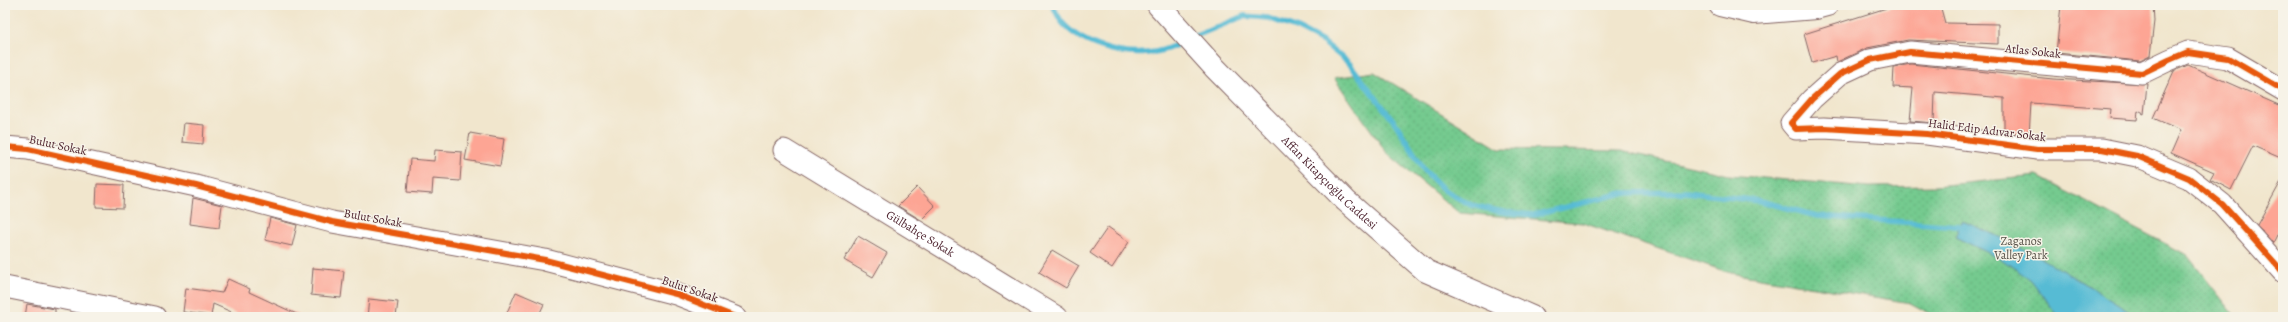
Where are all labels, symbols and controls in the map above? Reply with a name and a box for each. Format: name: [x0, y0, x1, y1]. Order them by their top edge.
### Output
street label: Atlas Sokak: [2003, 40, 2062, 62]
street label: Halid Edip Adıvar Sokak: [1927, 115, 2047, 145]
street label: Bulut Sokak: [28, 131, 88, 159]
street label: Affan Kitapçıoğlu Caddesi: [1277, 132, 1381, 233]
street label: Bulut Sokak: [343, 205, 403, 231]
street label: Gülbahçe Sokak: [883, 206, 958, 261]
park label: Zaganos Valley Park: [1993, 233, 2048, 263]
street label: Bulut Sokak: [660, 272, 720, 306]

